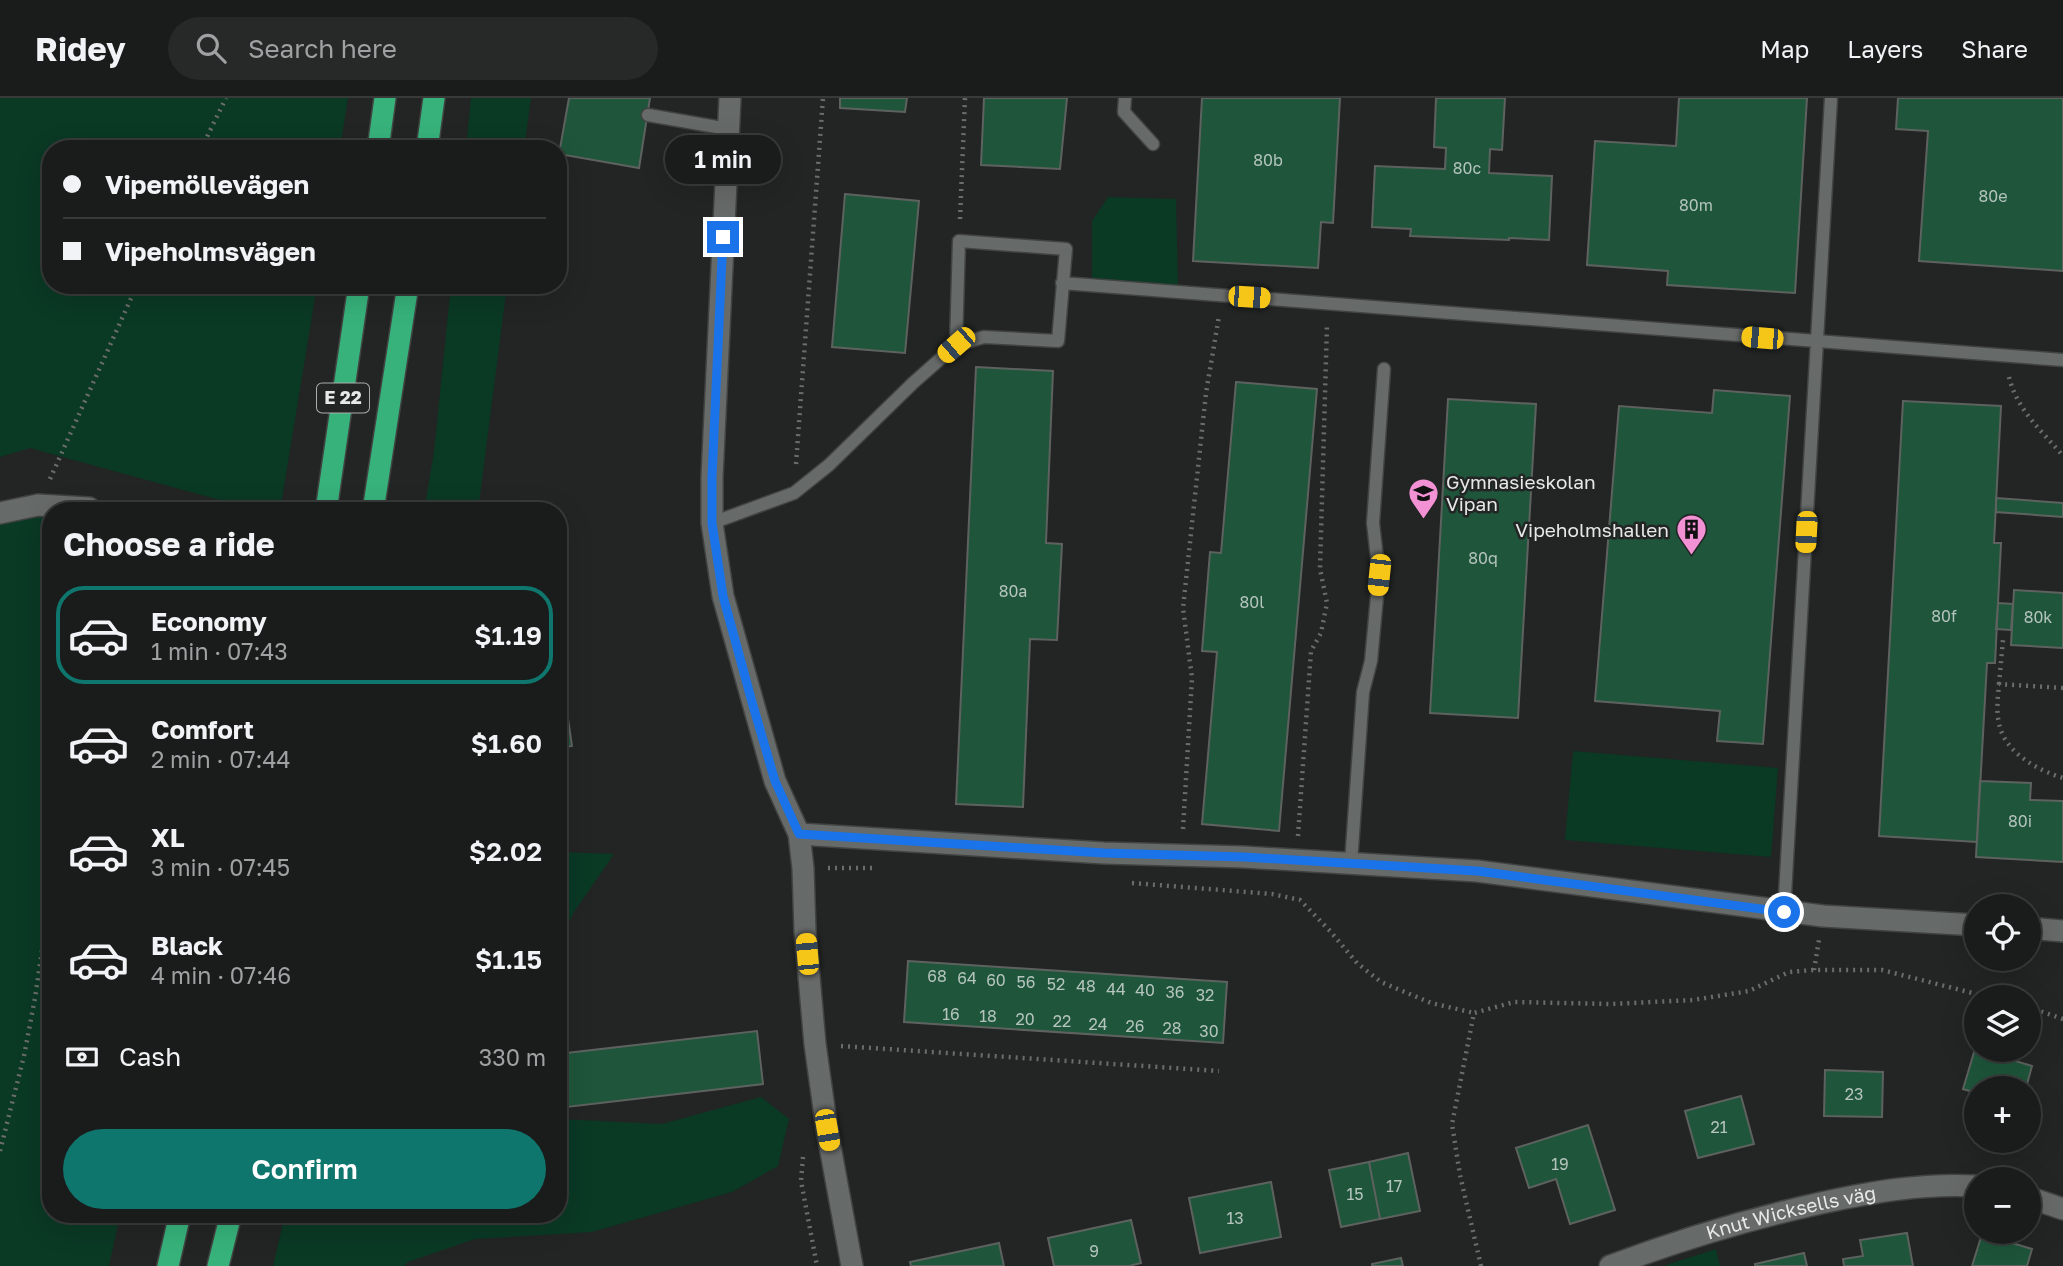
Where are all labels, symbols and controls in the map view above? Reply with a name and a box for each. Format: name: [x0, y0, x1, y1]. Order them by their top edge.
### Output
search box: [168, 17, 658, 80]
text: Ridey: [35, 29, 126, 68]
icon: search: [192, 29, 230, 67]
text: Search here: [248, 33, 397, 64]
text: Map: [1760, 34, 1809, 63]
text: Layers: [1847, 34, 1923, 63]
text: Share: [1961, 34, 2028, 63]
callout: 1 min: [665, 136, 781, 184]
text: 1 min: [694, 145, 752, 173]
house number: 80b: [1253, 150, 1283, 170]
house number: 80c: [1453, 158, 1481, 178]
text: Vipemöllevägen: [105, 169, 309, 200]
house number: 80e: [1979, 186, 2007, 206]
house number: 80m: [1679, 195, 1713, 215]
route end: [707, 221, 739, 253]
text: Vipeholmsvägen: [105, 236, 316, 267]
car: [1228, 285, 1271, 309]
car: [934, 323, 979, 367]
car: [1741, 326, 1784, 350]
road number: E 22: [317, 384, 369, 412]
place label: Gymnasieskolan Vipan: [1446, 470, 1596, 515]
school or university icon: Gymnasieskolan Vipan: [1406, 476, 1440, 520]
car: [1795, 510, 1818, 554]
building icon: Vipeholmshallen: [1675, 513, 1709, 557]
place label: Vipeholmshallen: [1515, 518, 1669, 541]
text: Choose a ride: [63, 525, 275, 563]
house number: 80q: [1468, 548, 1498, 568]
car: [1367, 553, 1392, 597]
house number: 80a: [999, 581, 1027, 601]
house number: 80l: [1240, 592, 1264, 612]
icon: car: [67, 604, 130, 667]
text: Economy: [151, 606, 267, 637]
house number: 80f: [1931, 606, 1957, 626]
house number: 80k: [2024, 607, 2052, 627]
text: $1.19: [474, 620, 542, 651]
text: 1 min · 07:43: [151, 637, 288, 665]
icon: car: [67, 712, 130, 775]
text: Comfort: [151, 714, 254, 745]
text: $1.60: [471, 728, 542, 759]
text: 2 min · 07:44: [151, 745, 291, 773]
house number: 80i: [2008, 811, 2032, 831]
icon: car: [67, 820, 130, 883]
text: XL: [151, 822, 185, 853]
text: $2.02: [469, 836, 542, 867]
text: 3 min · 07:45: [151, 853, 290, 881]
map controls: [1964, 894, 2041, 1244]
button: locate: [1964, 894, 2041, 971]
route start: [1768, 896, 1800, 928]
icon: car: [67, 928, 130, 991]
text: Black: [151, 930, 223, 961]
car: [795, 932, 820, 976]
text: $1.15: [475, 944, 542, 975]
text: 4 min · 07:46: [151, 961, 291, 989]
house number: 68: [927, 966, 947, 986]
house number: 64: [957, 968, 977, 988]
house number: 60: [986, 970, 1006, 990]
house number: 56: [1017, 972, 1035, 992]
house number: 52: [1047, 974, 1065, 994]
house number: 48: [1076, 976, 1096, 996]
house number: 44: [1106, 979, 1126, 999]
house number: 40: [1135, 980, 1155, 1000]
house number: 36: [1165, 982, 1185, 1002]
house number: 32: [1196, 985, 1214, 1005]
button: layers: [1964, 985, 2041, 1062]
house number: 16: [942, 1004, 960, 1024]
house number: 18: [979, 1006, 997, 1026]
house number: 20: [1015, 1009, 1035, 1029]
house number: 22: [1053, 1011, 1071, 1031]
house number: 24: [1088, 1014, 1108, 1034]
house number: 26: [1126, 1016, 1144, 1036]
house number: 28: [1162, 1018, 1182, 1038]
house number: 30: [1199, 1021, 1219, 1041]
icon: cash: [63, 1038, 101, 1076]
text: Cash: [119, 1041, 181, 1072]
text: 330 m: [479, 1043, 546, 1071]
button: +: [1964, 1076, 2041, 1153]
house number: 23: [1845, 1084, 1863, 1104]
car: [814, 1107, 841, 1153]
house number: 21: [1710, 1117, 1728, 1137]
button: Confirm: [63, 1129, 546, 1209]
house number: 19: [1551, 1154, 1569, 1174]
button: −: [1964, 1167, 2041, 1244]
house number: 17: [1386, 1176, 1402, 1196]
street label: Knut Wicksells väg: [1703, 1181, 1877, 1244]
house number: 15: [1346, 1184, 1364, 1204]
house number: 13: [1226, 1208, 1244, 1228]
house number: 9: [1089, 1241, 1099, 1261]

